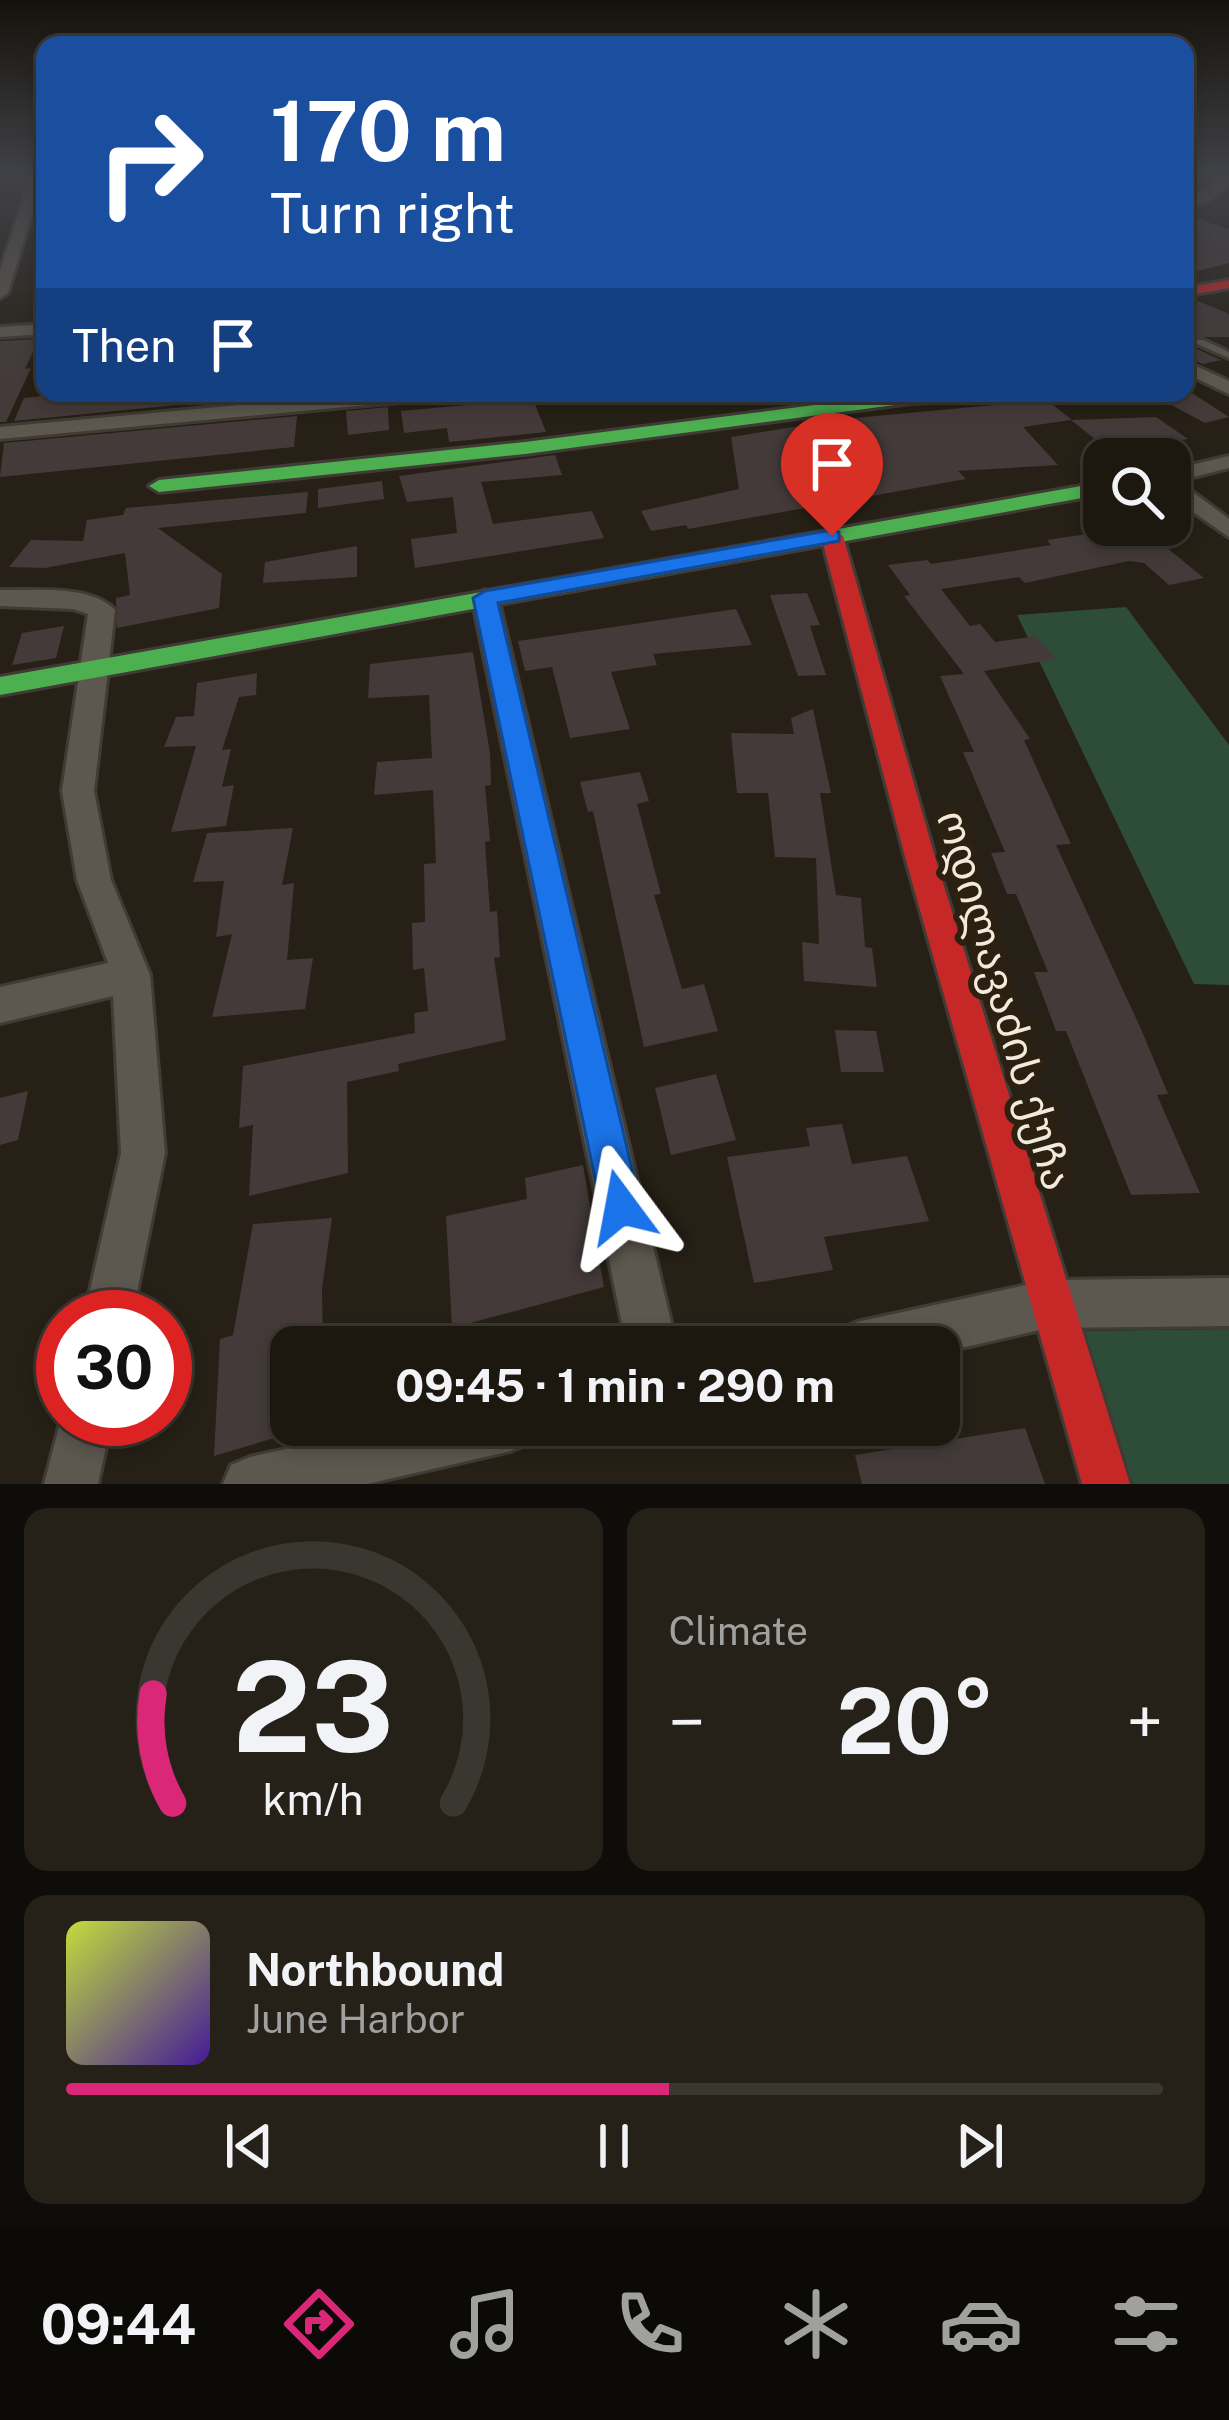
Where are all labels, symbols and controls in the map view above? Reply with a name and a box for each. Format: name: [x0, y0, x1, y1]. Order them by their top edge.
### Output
text: 170 m: [270, 81, 506, 180]
icon: right: [72, 84, 228, 240]
text: Turn right: [270, 182, 515, 245]
icon: arrive: [200, 312, 266, 378]
text: Then: [72, 319, 176, 372]
pin: [781, 413, 883, 536]
icon: arrive: [799, 431, 865, 497]
map controls: [1083, 438, 1191, 546]
button: search: [1083, 438, 1191, 546]
street label: ოდილავაძის ქუჩა: [926, 804, 1083, 1196]
position arrow: [558, 1144, 684, 1270]
speed limit sign: 30: [36, 1290, 192, 1446]
text: 09:45 · 1 min · 290 m: [395, 1359, 835, 1412]
text: Climate: [669, 1608, 808, 1654]
text: 23: [232, 1633, 394, 1780]
text: 20°: [837, 1668, 995, 1774]
text: −: [669, 1683, 705, 1761]
text: +: [1126, 1683, 1163, 1761]
text: km/h: [263, 1773, 364, 1824]
text: Northbound: [246, 1943, 504, 1996]
text: June Harbor: [246, 1996, 465, 2042]
icon: previous: [216, 2113, 282, 2179]
icon: pause: [581, 2113, 647, 2179]
icon: next: [947, 2113, 1013, 2179]
icon: directions: [277, 2282, 361, 2366]
icon: music: [443, 2282, 527, 2366]
icon: phone: [608, 2282, 692, 2366]
icon: climate: [774, 2282, 858, 2366]
icon: car: [939, 2282, 1023, 2366]
icon: filters: [1104, 2282, 1188, 2366]
text: 09:44: [41, 2293, 196, 2356]

